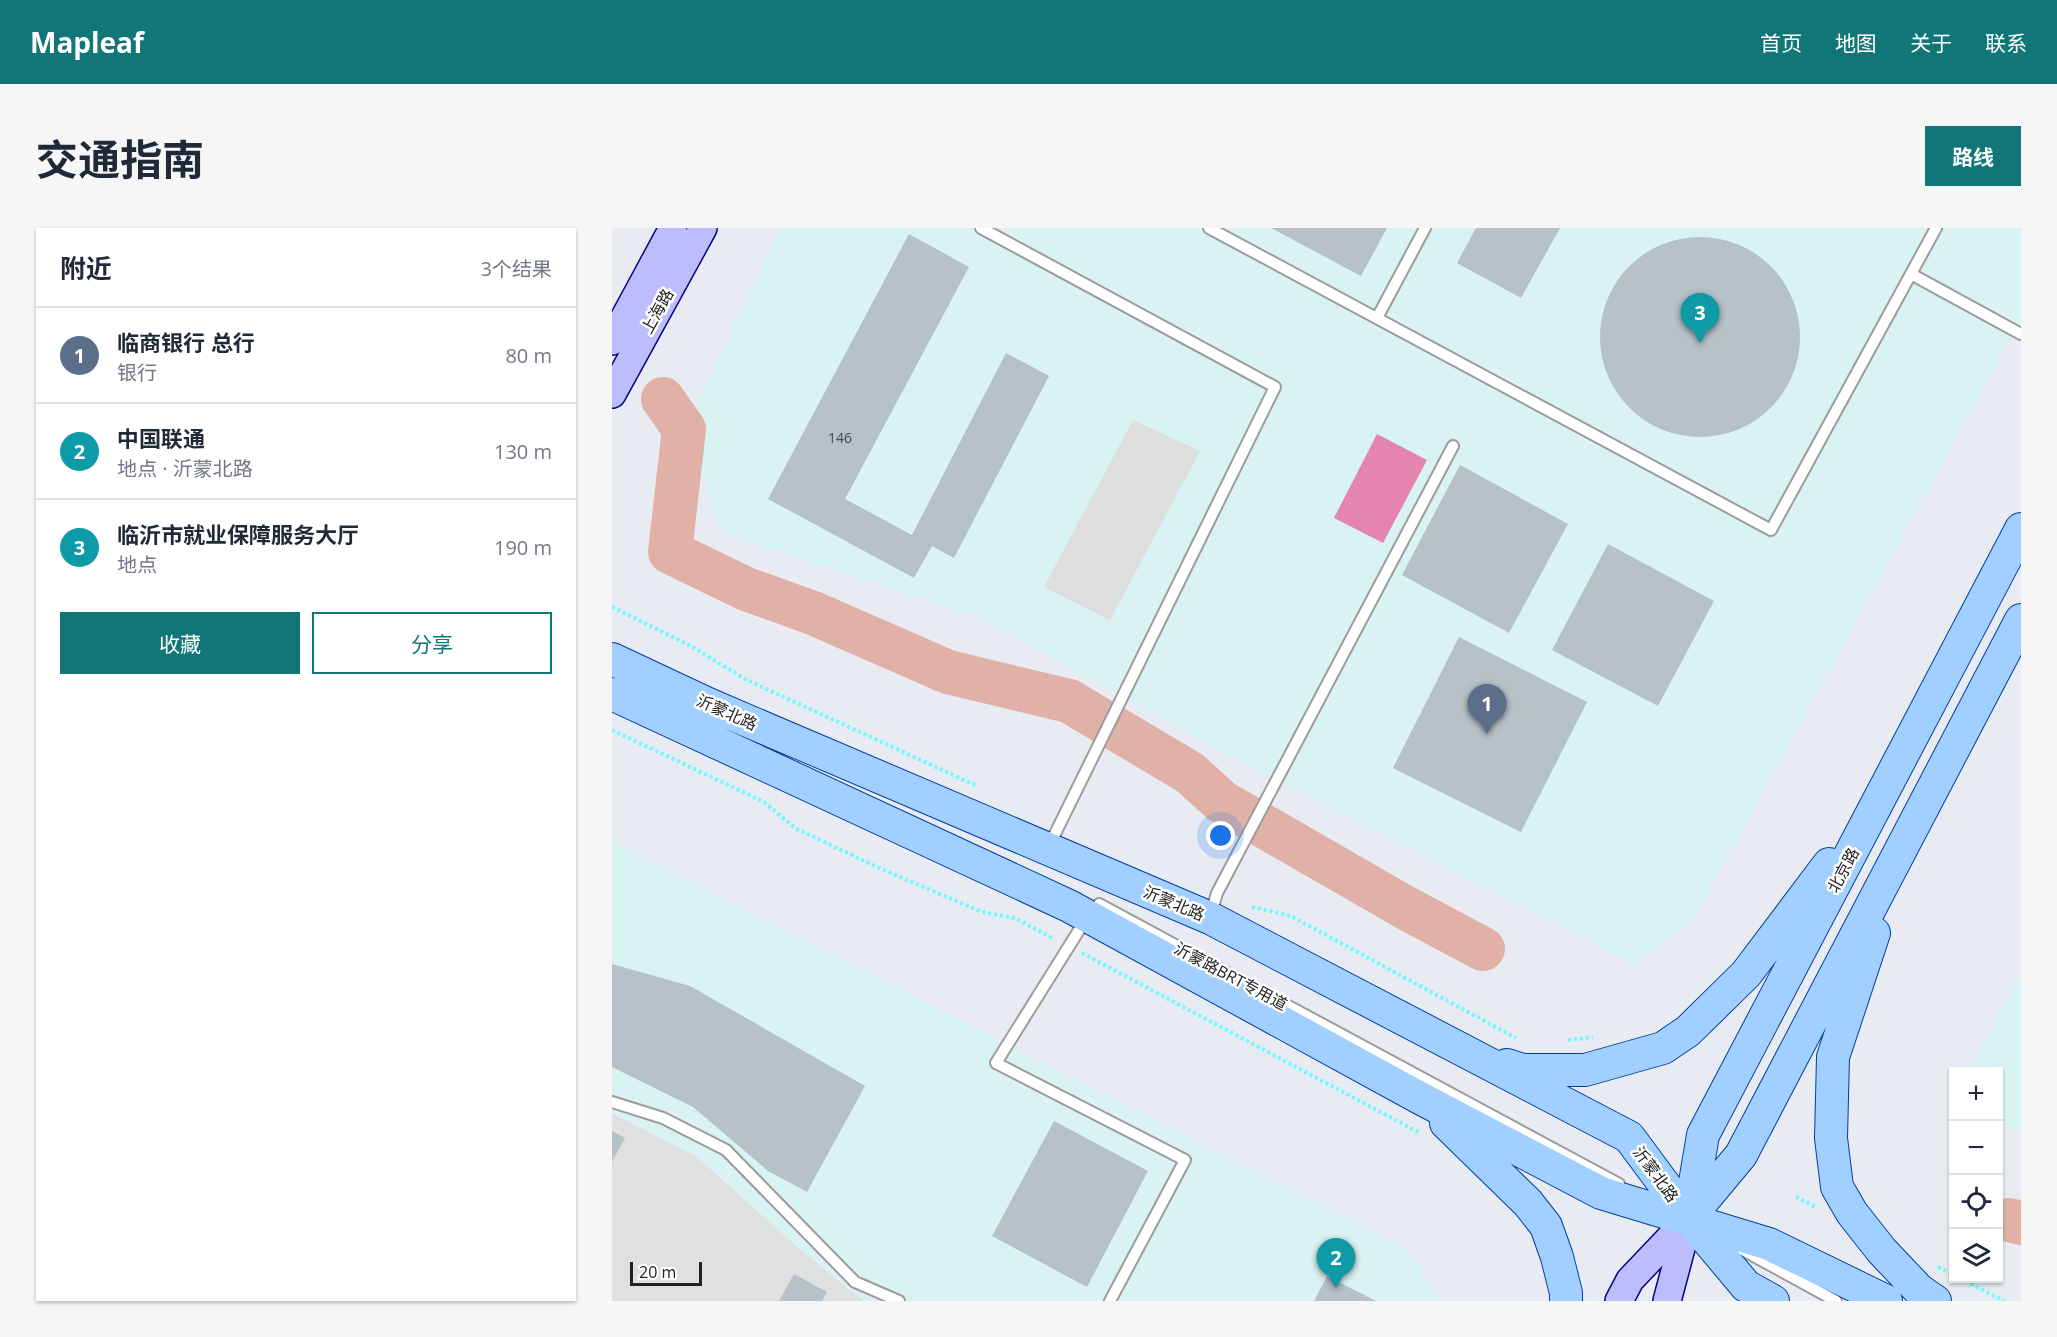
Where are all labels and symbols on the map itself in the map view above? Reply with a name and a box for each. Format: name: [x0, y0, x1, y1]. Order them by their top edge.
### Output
street label: 上海路: [636, 285, 678, 337]
pin: 3: [1680, 294, 1720, 343]
house number: 146: [828, 428, 852, 447]
pin: 1: [1468, 684, 1506, 734]
street label: 沂蒙北路: [693, 689, 761, 735]
your location: [1206, 821, 1235, 850]
street label: 北京路: [1822, 844, 1864, 896]
street label: 沂蒙北路: [1140, 880, 1208, 926]
street label: 沂蒙路BRT专用道: [1171, 937, 1291, 1015]
street label: 沂蒙北路: [1628, 1142, 1684, 1206]
pin: 2: [1316, 1238, 1356, 1288]
scale bar: [630, 1259, 702, 1286]

